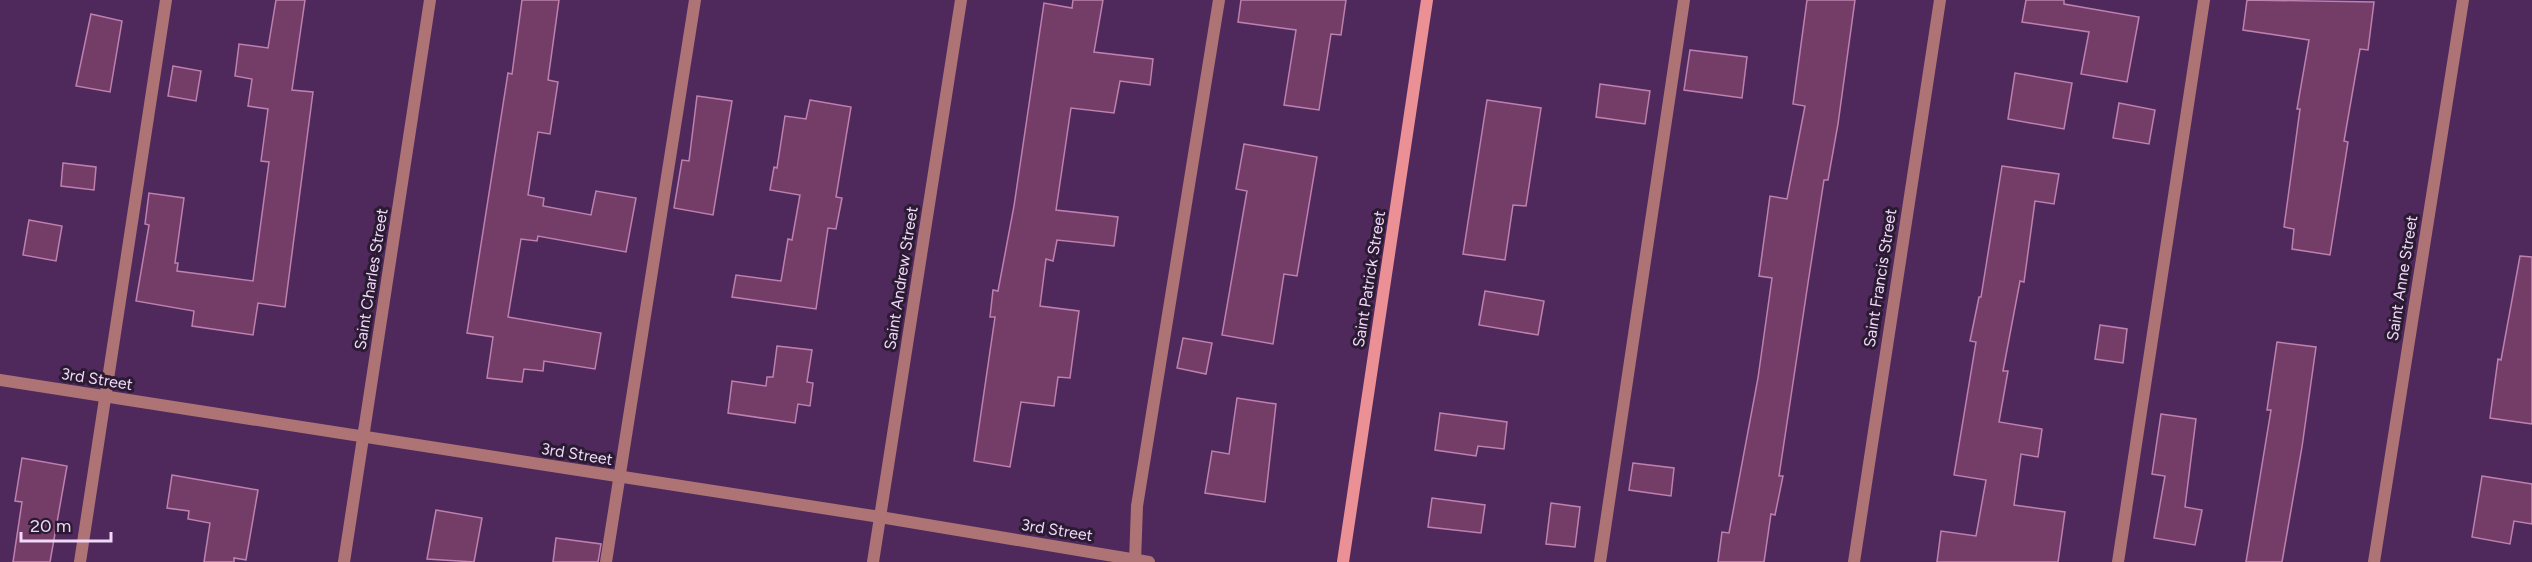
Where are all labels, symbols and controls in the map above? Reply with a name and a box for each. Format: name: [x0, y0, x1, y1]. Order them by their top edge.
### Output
street label: Saint Andrew Street: [880, 205, 922, 351]
street label: Saint Charles Street: [350, 207, 392, 351]
street label: Saint Francis Street: [1860, 207, 1900, 349]
street label: Saint Patrick Street: [1349, 209, 1389, 349]
street label: Saint Anne Street: [2383, 214, 2421, 342]
street label: 3rd Street: [60, 364, 134, 394]
street label: 3rd Street: [540, 439, 614, 469]
scale bar: [21, 505, 111, 543]
text: 20 m: [30, 515, 71, 537]
street label: 3rd Street: [1020, 515, 1094, 545]

